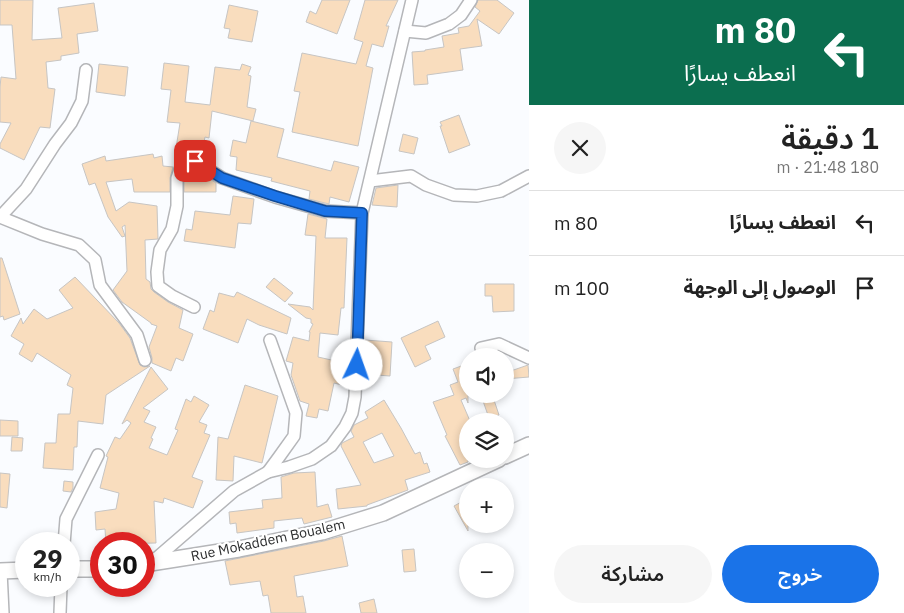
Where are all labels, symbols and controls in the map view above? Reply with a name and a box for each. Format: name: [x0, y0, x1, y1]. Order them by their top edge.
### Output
text: 80 m: [714, 7, 796, 53]
icon: left: [814, 20, 879, 85]
text: انعطف يسارًا: [684, 58, 796, 87]
text: 1 دقيقة: [781, 118, 879, 157]
button: close: [554, 122, 606, 174]
pin: [174, 140, 216, 182]
icon: arrive: [181, 147, 209, 175]
text: 180 m · 21:48: [777, 157, 879, 177]
icon: left: [851, 209, 879, 237]
text: انعطف يسارًا: [729, 210, 836, 234]
text: 80 m: [554, 211, 598, 235]
icon: arrive: [851, 274, 879, 302]
text: الوصول إلى الوجهة: [684, 275, 836, 299]
text: 100 m: [554, 276, 609, 300]
position arrow: [330, 338, 382, 390]
map controls: [459, 348, 514, 598]
button: sound: [459, 348, 514, 403]
button: layers: [459, 413, 514, 468]
button: +: [459, 478, 514, 533]
street label: Rue Mokaddem Boualem: [189, 515, 347, 565]
speed limit sign: 30: [90, 532, 155, 597]
text: 29: [32, 542, 63, 575]
button: −: [459, 543, 514, 598]
button: مشاركة: [554, 545, 712, 603]
button: خروج: [722, 545, 879, 603]
text: km/h: [33, 569, 62, 584]

